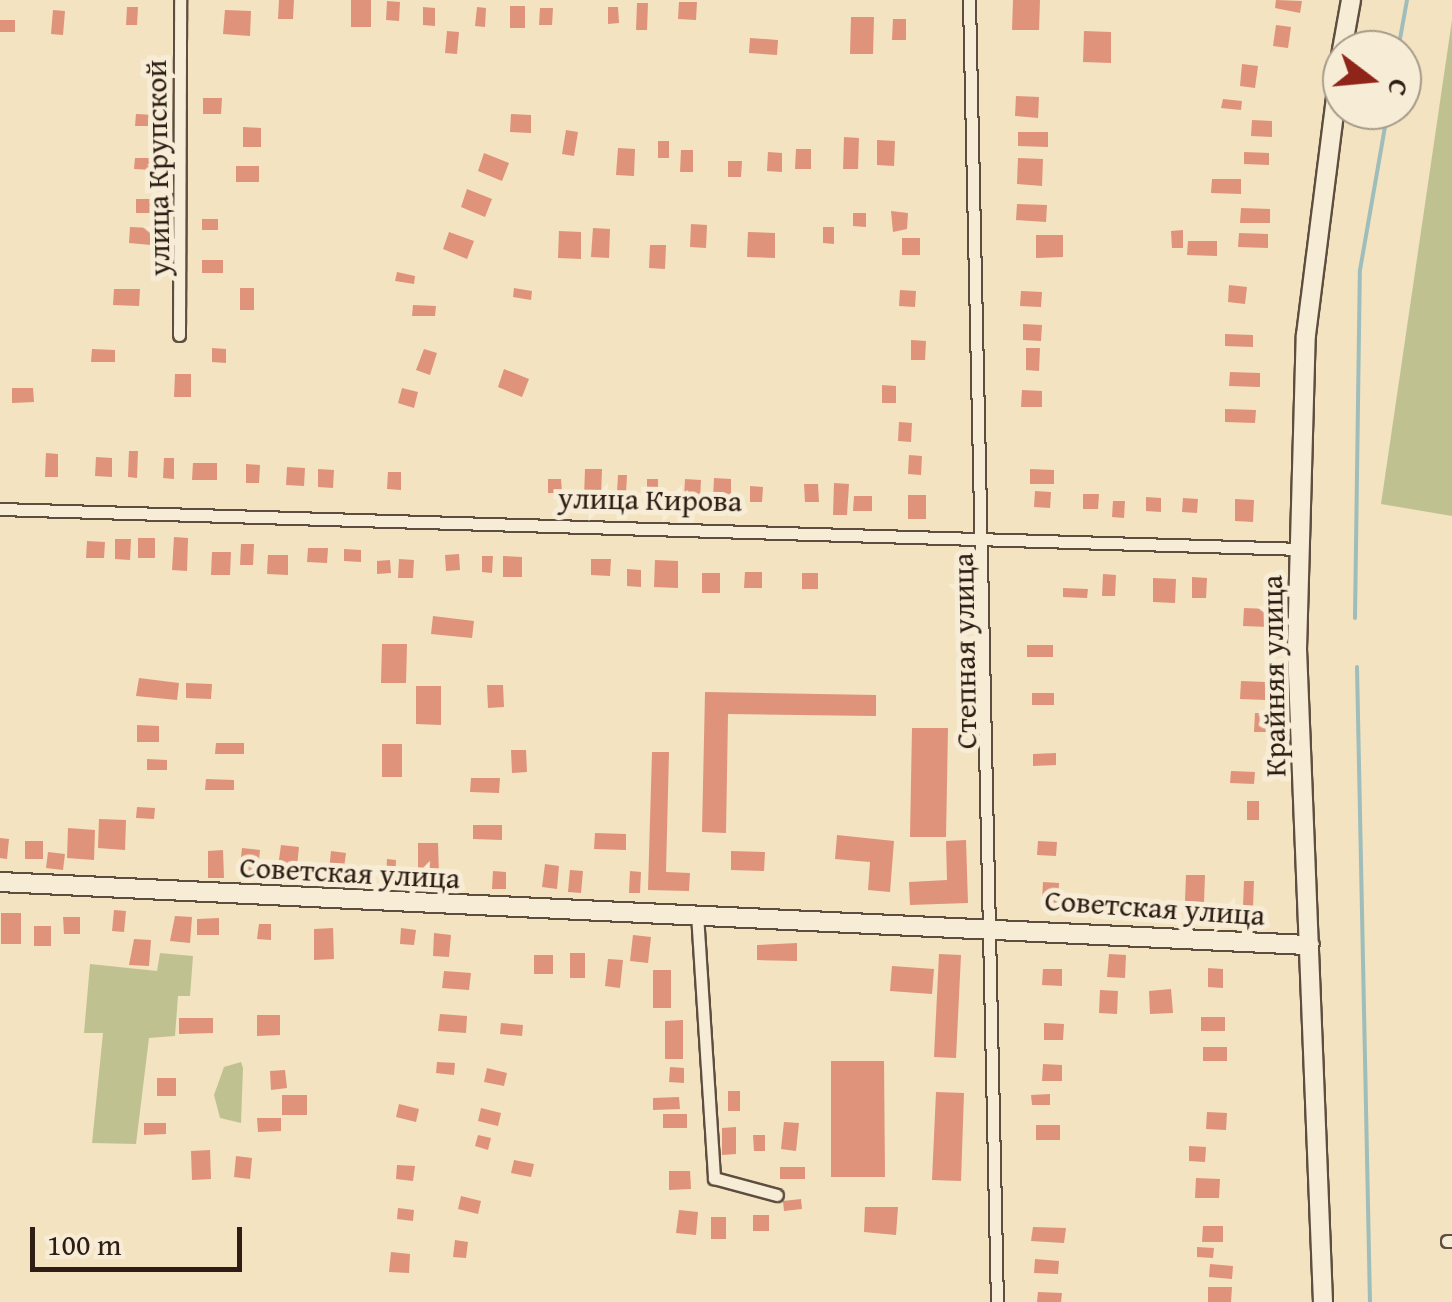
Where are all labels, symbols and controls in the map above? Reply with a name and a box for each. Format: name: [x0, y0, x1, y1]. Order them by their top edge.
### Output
north arrow: [1322, 30, 1422, 130]
street label: улица Крупской: [137, 59, 177, 277]
text: С: [1378, 75, 1421, 101]
street label: улица Кирова: [558, 479, 742, 519]
street label: Степная улица: [944, 553, 984, 749]
street label: Крайняя улица: [1253, 575, 1293, 777]
street label: Советская улица: [239, 848, 461, 896]
street label: Советская улица: [1044, 881, 1266, 933]
scale bar: [35, 1207, 248, 1269]
text: 100 m: [47, 1222, 121, 1266]

